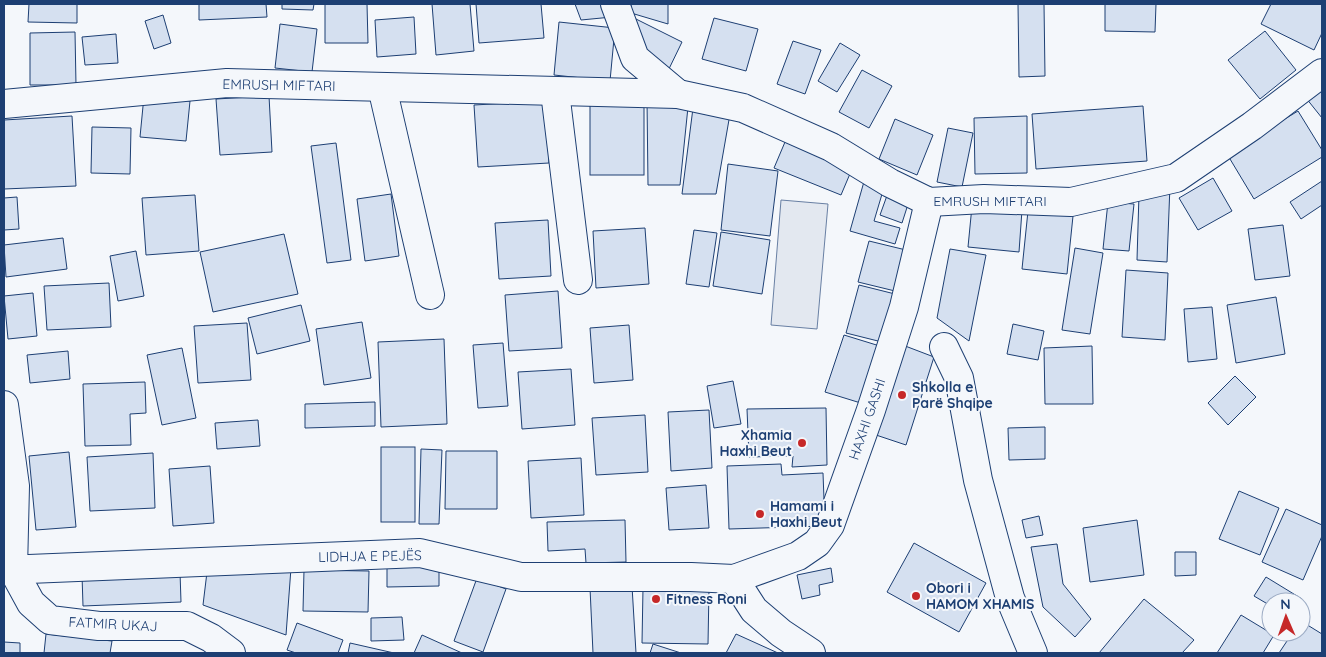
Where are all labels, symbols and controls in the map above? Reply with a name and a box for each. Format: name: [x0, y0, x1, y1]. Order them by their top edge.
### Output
street label: EMRUSH MIFTARI: [222, 75, 336, 95]
street label: EMRUSH MIFTARI: [933, 192, 1047, 210]
street label: HAXHI GASHI: [845, 376, 889, 462]
place label: Shkolla e Parë Shqipe: [912, 378, 993, 412]
marker: Shkolla e Parë Shqipe: [896, 389, 908, 401]
place label: Xhamia Haxhi Beut: [720, 426, 792, 460]
marker: Xhamia Haxhi Beut: [796, 437, 808, 449]
place label: Hamami i Haxhi Beut: [770, 497, 843, 531]
marker: Hamami i Haxhi Beut: [754, 508, 766, 520]
street label: LIDHJA E PEJËS: [318, 546, 422, 566]
place label: Obori i HAMOM XHAMIS: [926, 579, 1034, 613]
place label: Fitness Roni: [666, 590, 747, 608]
marker: Obori i HAMOM XHAMIS: [910, 590, 922, 602]
north arrow: [1261, 592, 1311, 642]
marker: Fitness Roni: [650, 593, 662, 605]
text: N: [1280, 595, 1291, 613]
street label: FATMIR UKAJ: [68, 613, 158, 635]

